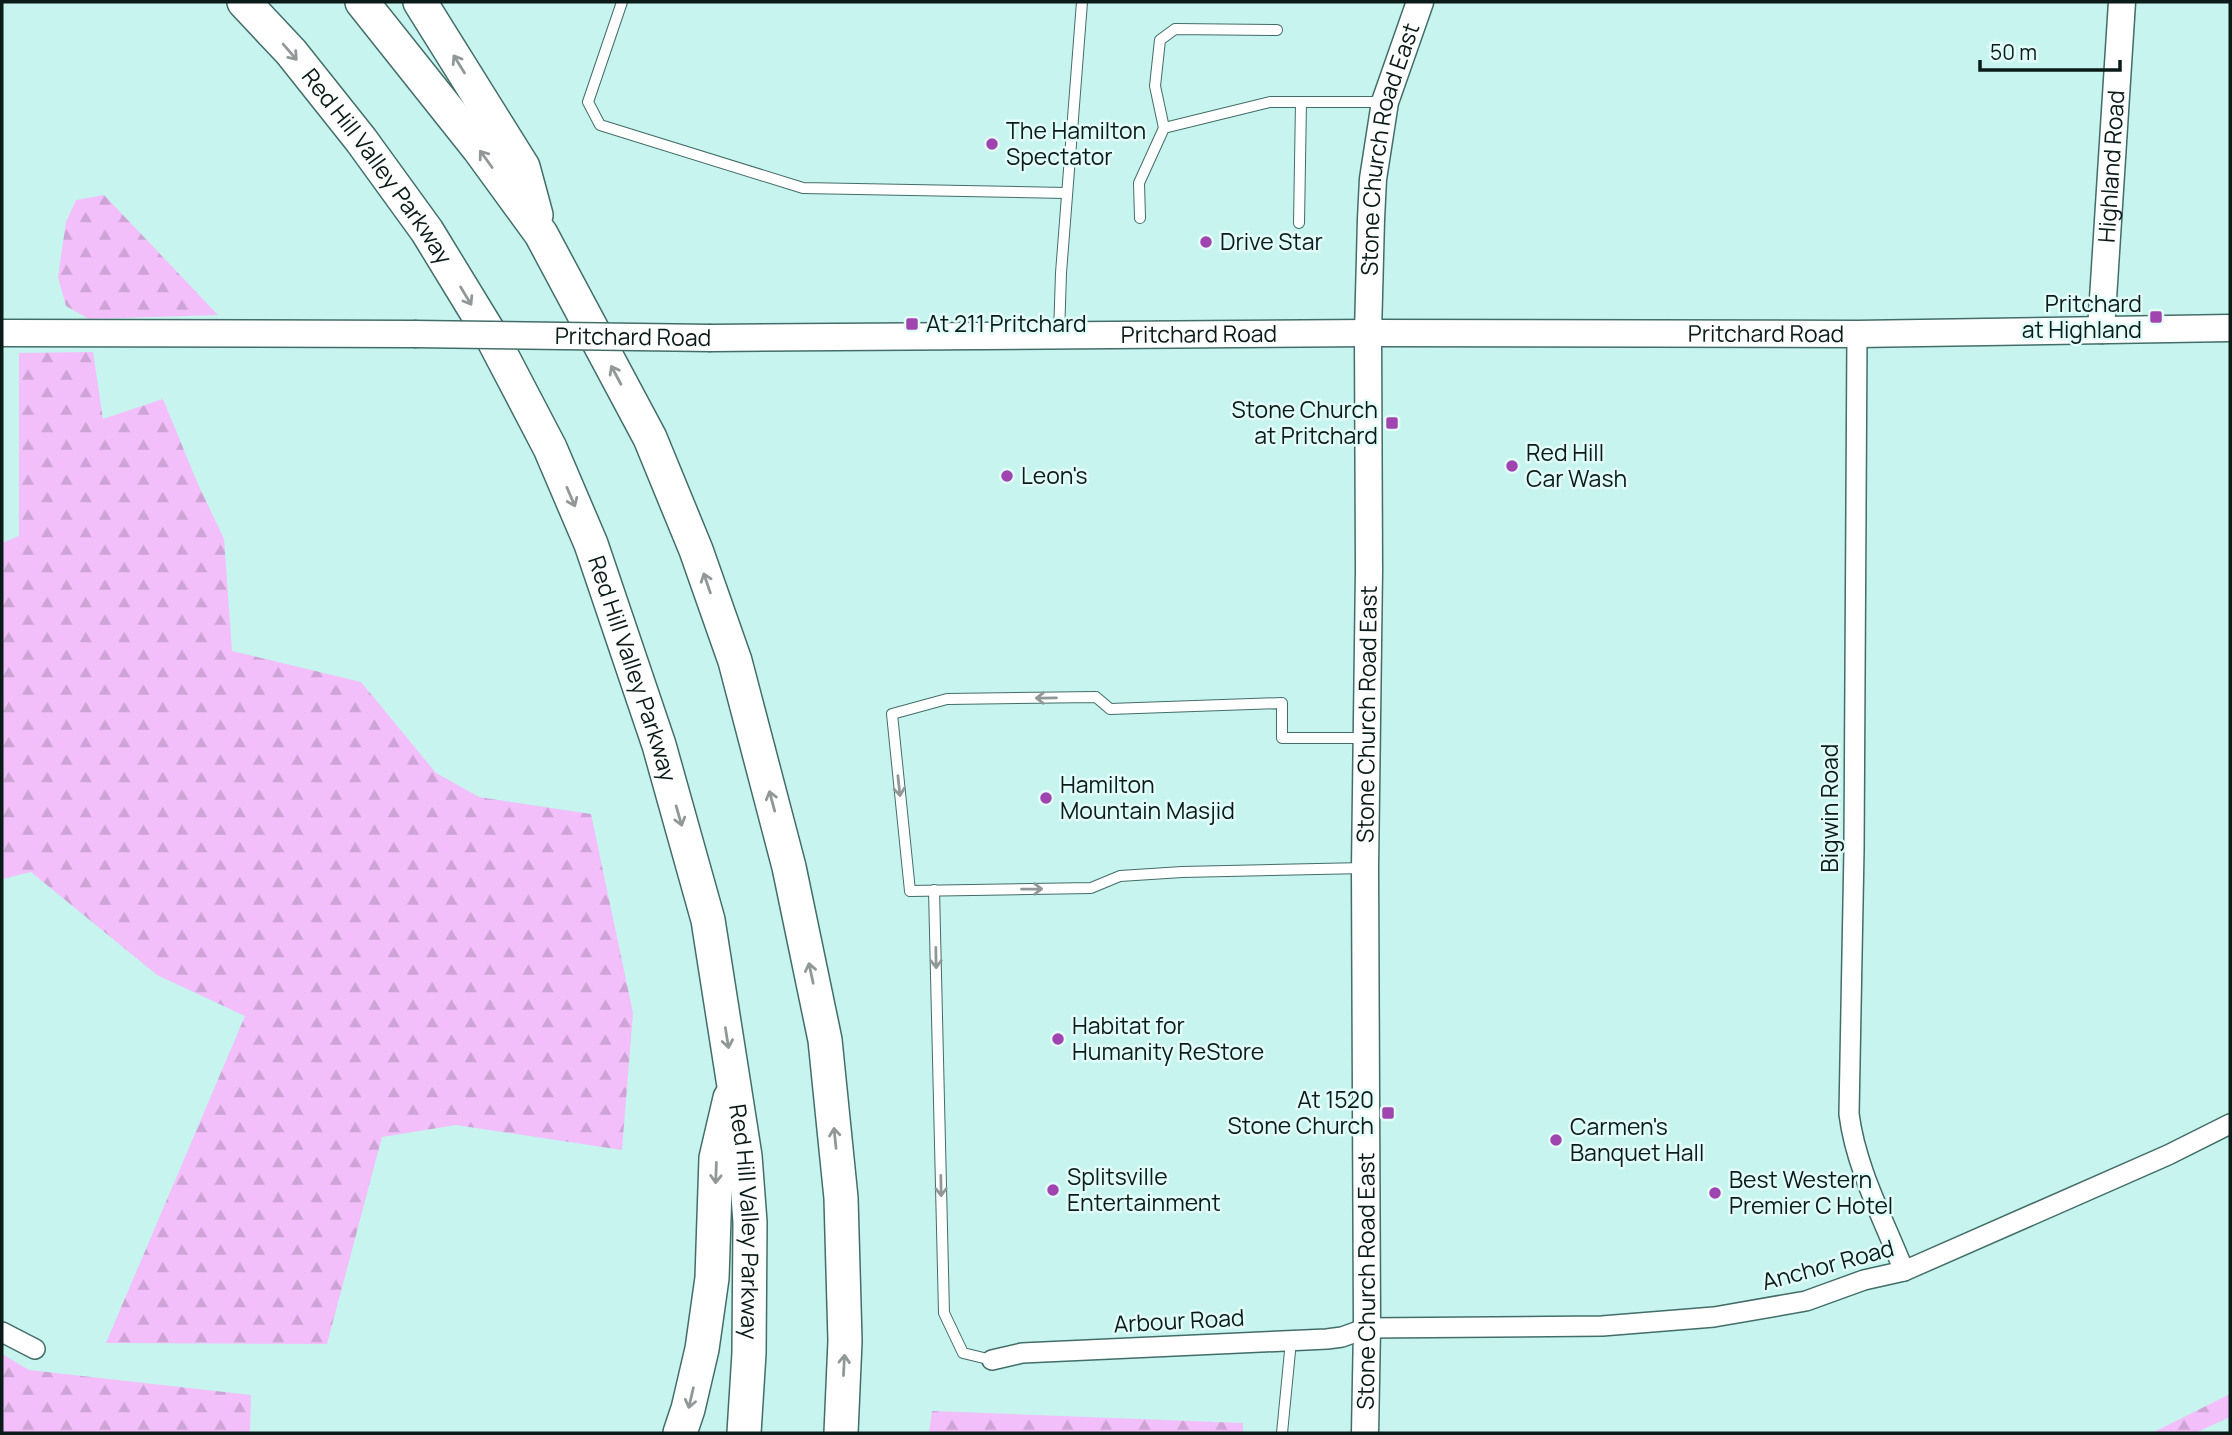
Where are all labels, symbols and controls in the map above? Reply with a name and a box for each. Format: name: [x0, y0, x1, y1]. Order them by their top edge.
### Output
street label: Stone Church Road East: [1353, 18, 1426, 276]
scale bar: [1980, 28, 2120, 72]
text: 50 m: [1990, 38, 2037, 66]
one-way arrow: [282, 43, 298, 61]
one-way arrow: [451, 54, 465, 74]
street label: Red Hill Valley Parkway: [295, 61, 461, 270]
street label: Highland Road: [2090, 89, 2131, 244]
place label: The Hamilton Spectator: [1006, 114, 1146, 172]
marker: The Hamilton Spectator: [984, 136, 1000, 152]
one-way arrow: [479, 150, 493, 169]
place label: Drive Star: [1220, 225, 1323, 257]
marker: Drive Star: [1198, 234, 1214, 250]
one-way arrow: [460, 285, 474, 305]
place label: Pritchard at Highland: [2022, 287, 2142, 345]
place label: At 211 Pritchard: [926, 307, 1087, 339]
marker: Pritchard at Highland: [2148, 309, 2164, 325]
marker: At 211 Pritchard: [904, 316, 920, 332]
street label: Pritchard Road: [1121, 317, 1277, 350]
street label: Pritchard Road: [1688, 317, 1844, 349]
street label: Pritchard Road: [555, 319, 711, 353]
one-way arrow: [609, 365, 623, 385]
place label: Stone Church at Pritchard: [1232, 393, 1378, 451]
marker: Stone Church at Pritchard: [1384, 415, 1400, 431]
place label: Red Hill Car Wash: [1526, 436, 1627, 494]
marker: Red Hill Car Wash: [1504, 458, 1520, 474]
place label: Leon's: [1021, 459, 1088, 491]
marker: Leon's: [999, 468, 1015, 484]
one-way arrow: [565, 486, 578, 507]
street label: Red Hill Valley Parkway: [581, 551, 685, 785]
one-way arrow: [700, 572, 712, 594]
street label: Stone Church Road East: [1348, 585, 1384, 843]
one-way arrow: [1035, 691, 1058, 705]
street label: Bigwin Road: [1813, 744, 1845, 872]
place label: Hamilton Mountain Masjid: [1060, 768, 1235, 826]
one-way arrow: [893, 774, 906, 797]
one-way arrow: [764, 790, 777, 812]
marker: Hamilton Mountain Masjid: [1038, 790, 1054, 806]
one-way arrow: [673, 805, 686, 827]
one-way arrow: [1020, 882, 1043, 896]
one-way arrow: [929, 947, 942, 970]
one-way arrow: [804, 962, 818, 985]
place label: Habitat for Humanity ReStore: [1072, 1009, 1264, 1067]
one-way arrow: [721, 1026, 734, 1049]
marker: Habitat for Humanity ReStore: [1050, 1031, 1066, 1047]
place label: At 1520 Stone Church: [1228, 1083, 1374, 1141]
street label: Red Hill Valley Parkway: [722, 1102, 767, 1340]
marker: At 1520 Stone Church: [1380, 1105, 1396, 1121]
place label: Carmen's Banquet Hall: [1570, 1110, 1704, 1168]
one-way arrow: [828, 1127, 841, 1150]
marker: Carmen's Banquet Hall: [1548, 1132, 1564, 1148]
street label: Stone Church Road East: [1348, 1152, 1382, 1410]
place label: Splitsville Entertainment: [1067, 1160, 1221, 1218]
one-way arrow: [709, 1161, 722, 1184]
place label: Best Western Premier C Hotel: [1729, 1163, 1893, 1221]
one-way arrow: [934, 1174, 948, 1197]
marker: Splitsville Entertainment: [1045, 1182, 1061, 1198]
marker: Best Western Premier C Hotel: [1707, 1185, 1723, 1201]
street label: Anchor Road: [1758, 1231, 1897, 1297]
street label: Arbour Road: [1113, 1301, 1245, 1339]
one-way arrow: [837, 1354, 850, 1377]
one-way arrow: [684, 1386, 697, 1409]

